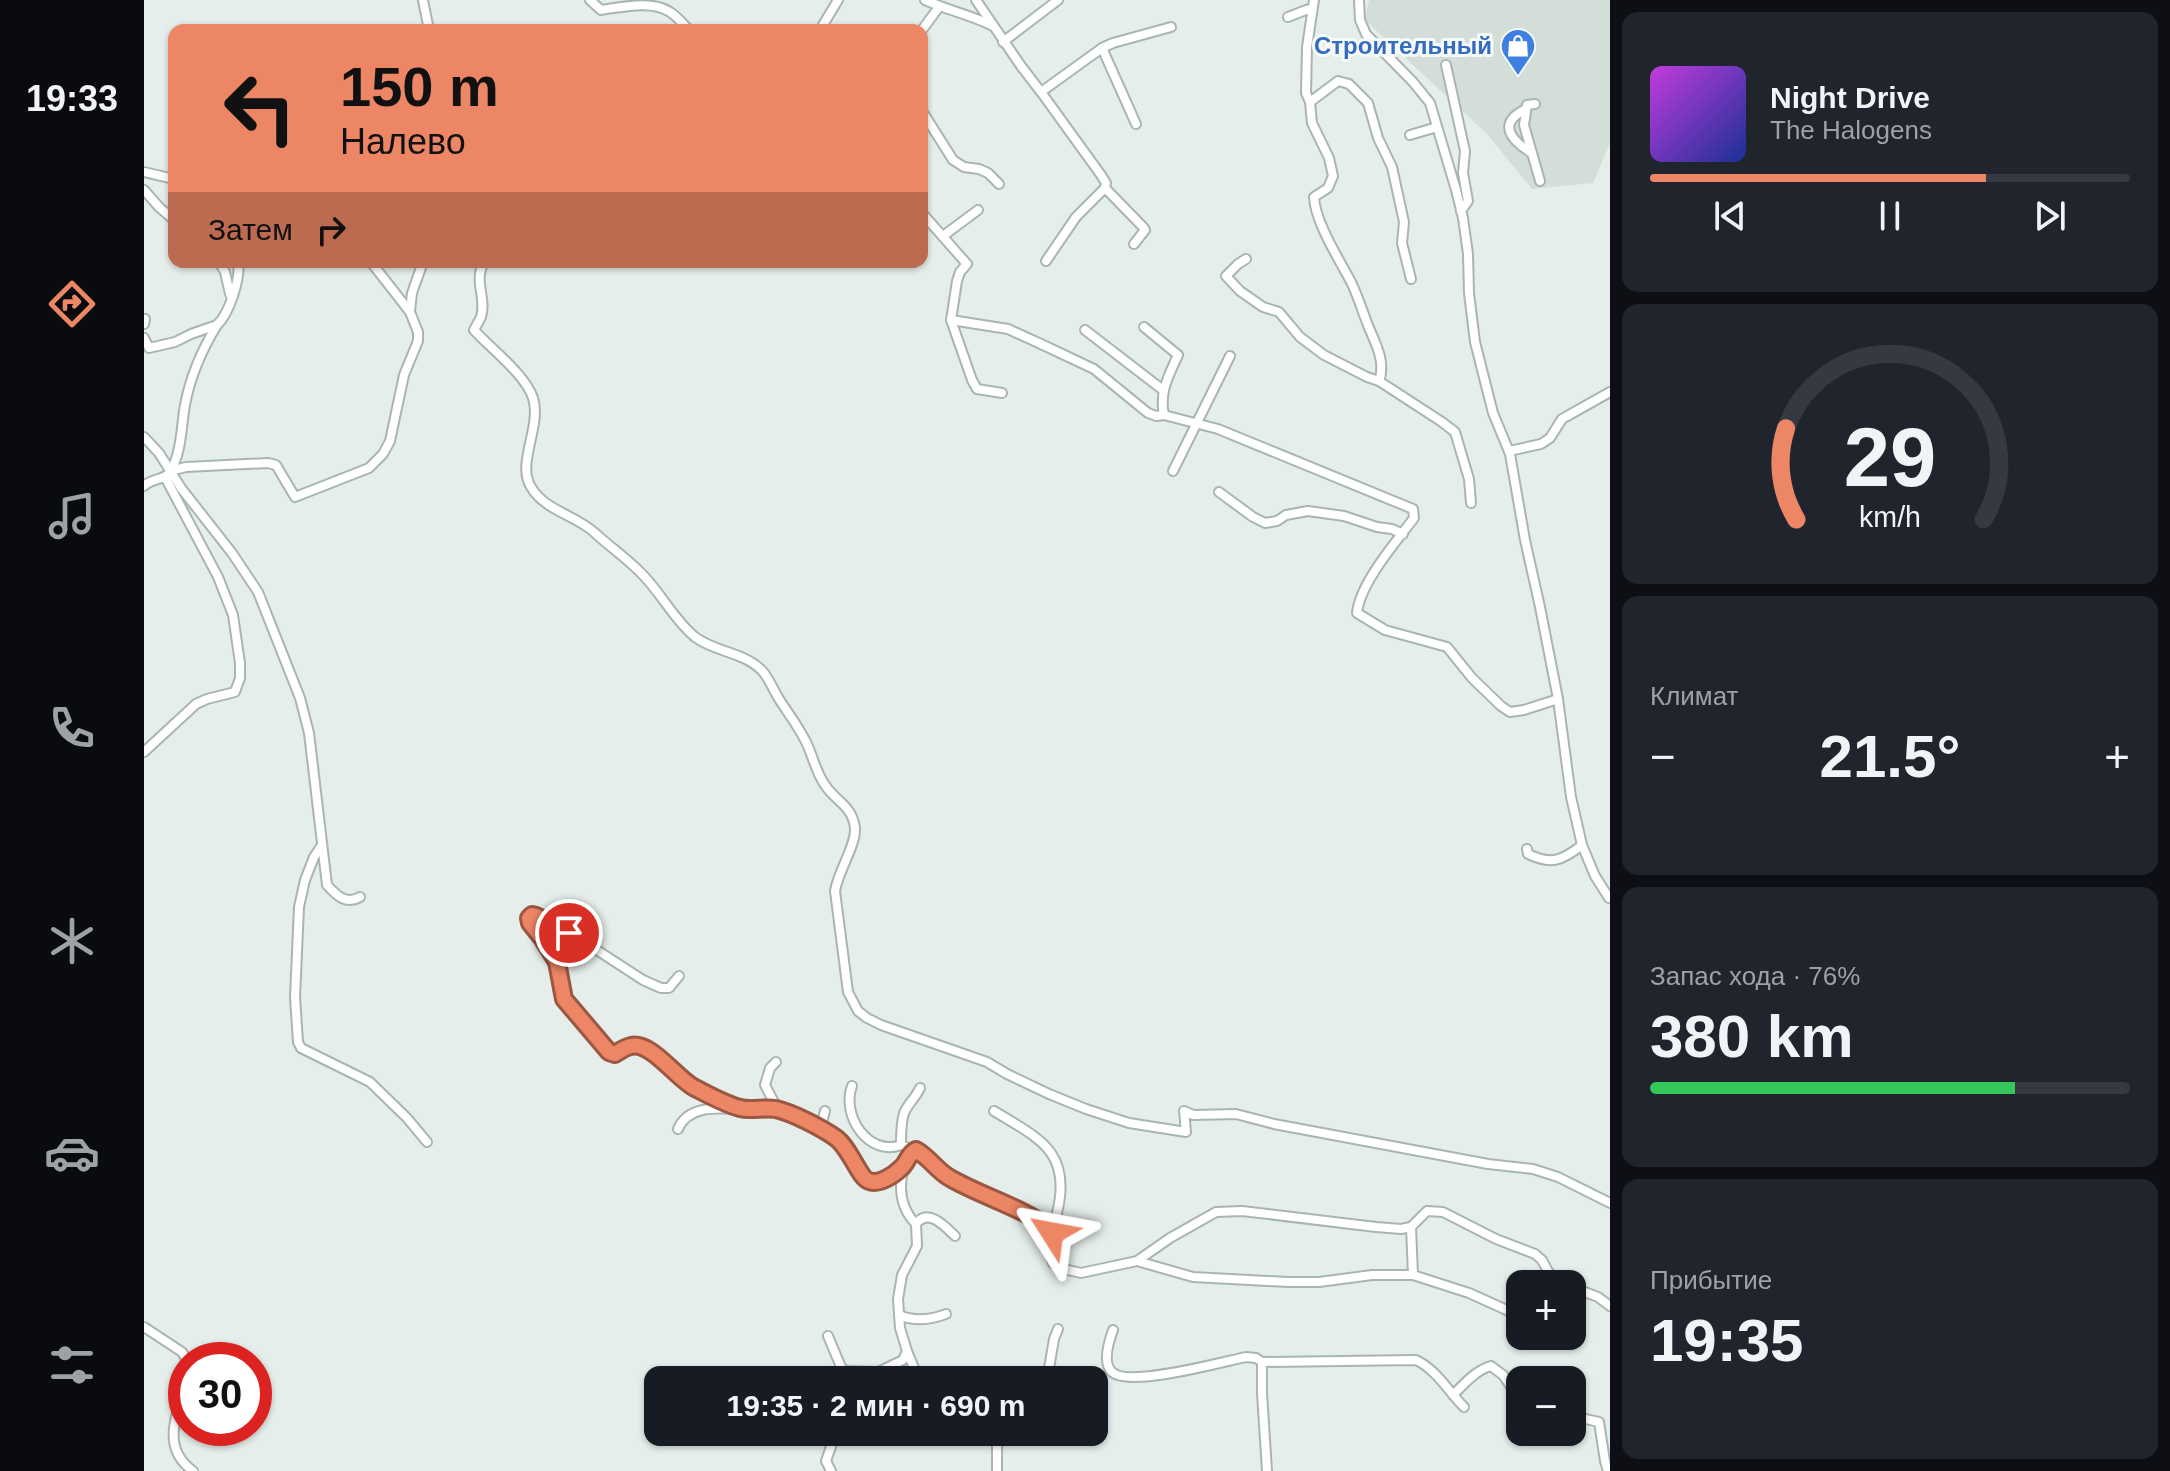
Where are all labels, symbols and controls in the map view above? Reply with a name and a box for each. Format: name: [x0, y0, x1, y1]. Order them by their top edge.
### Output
shop icon: Строительный: [1499, 27, 1537, 77]
place label: Строительный: [1314, 32, 1492, 59]
text: 150 m: [340, 55, 499, 118]
icon: left: [208, 56, 312, 160]
text: 19:33: [26, 78, 118, 119]
text: Night Drive: [1770, 81, 1930, 114]
text: The Halogens: [1770, 115, 1932, 145]
text: Налево: [340, 121, 466, 162]
icon: previous: [1708, 194, 1752, 238]
icon: pause: [1868, 194, 1912, 238]
icon: next: [2028, 194, 2072, 238]
icon: right: [309, 208, 353, 252]
text: Затем: [208, 213, 293, 246]
icon: directions: [44, 276, 100, 332]
text: 29: [1844, 410, 1936, 503]
icon: music: [44, 488, 100, 544]
text: km/h: [1859, 501, 1921, 533]
text: Климат: [1650, 681, 1739, 711]
icon: phone: [44, 700, 100, 756]
text: 21.5°: [1820, 723, 1960, 790]
text: −: [1650, 732, 1676, 781]
text: +: [2104, 732, 2130, 781]
pin: [535, 899, 603, 967]
icon: arrive: [547, 911, 591, 955]
icon: climate: [44, 913, 100, 969]
text: Запас хода · 76%: [1650, 961, 1860, 991]
text: 380 km: [1650, 1003, 1854, 1070]
icon: car: [44, 1125, 100, 1181]
position arrow: [1010, 1191, 1094, 1275]
text: Прибытие: [1650, 1265, 1772, 1295]
map controls: [1506, 1270, 1586, 1446]
button: +: [1506, 1270, 1586, 1350]
text: 19:35: [1650, 1307, 1803, 1374]
icon: filters: [44, 1337, 100, 1393]
speed limit sign: 30: [168, 1342, 272, 1446]
button: −: [1506, 1366, 1586, 1446]
text: 19:35 · 2 мин · 690 m: [727, 1389, 1025, 1422]

